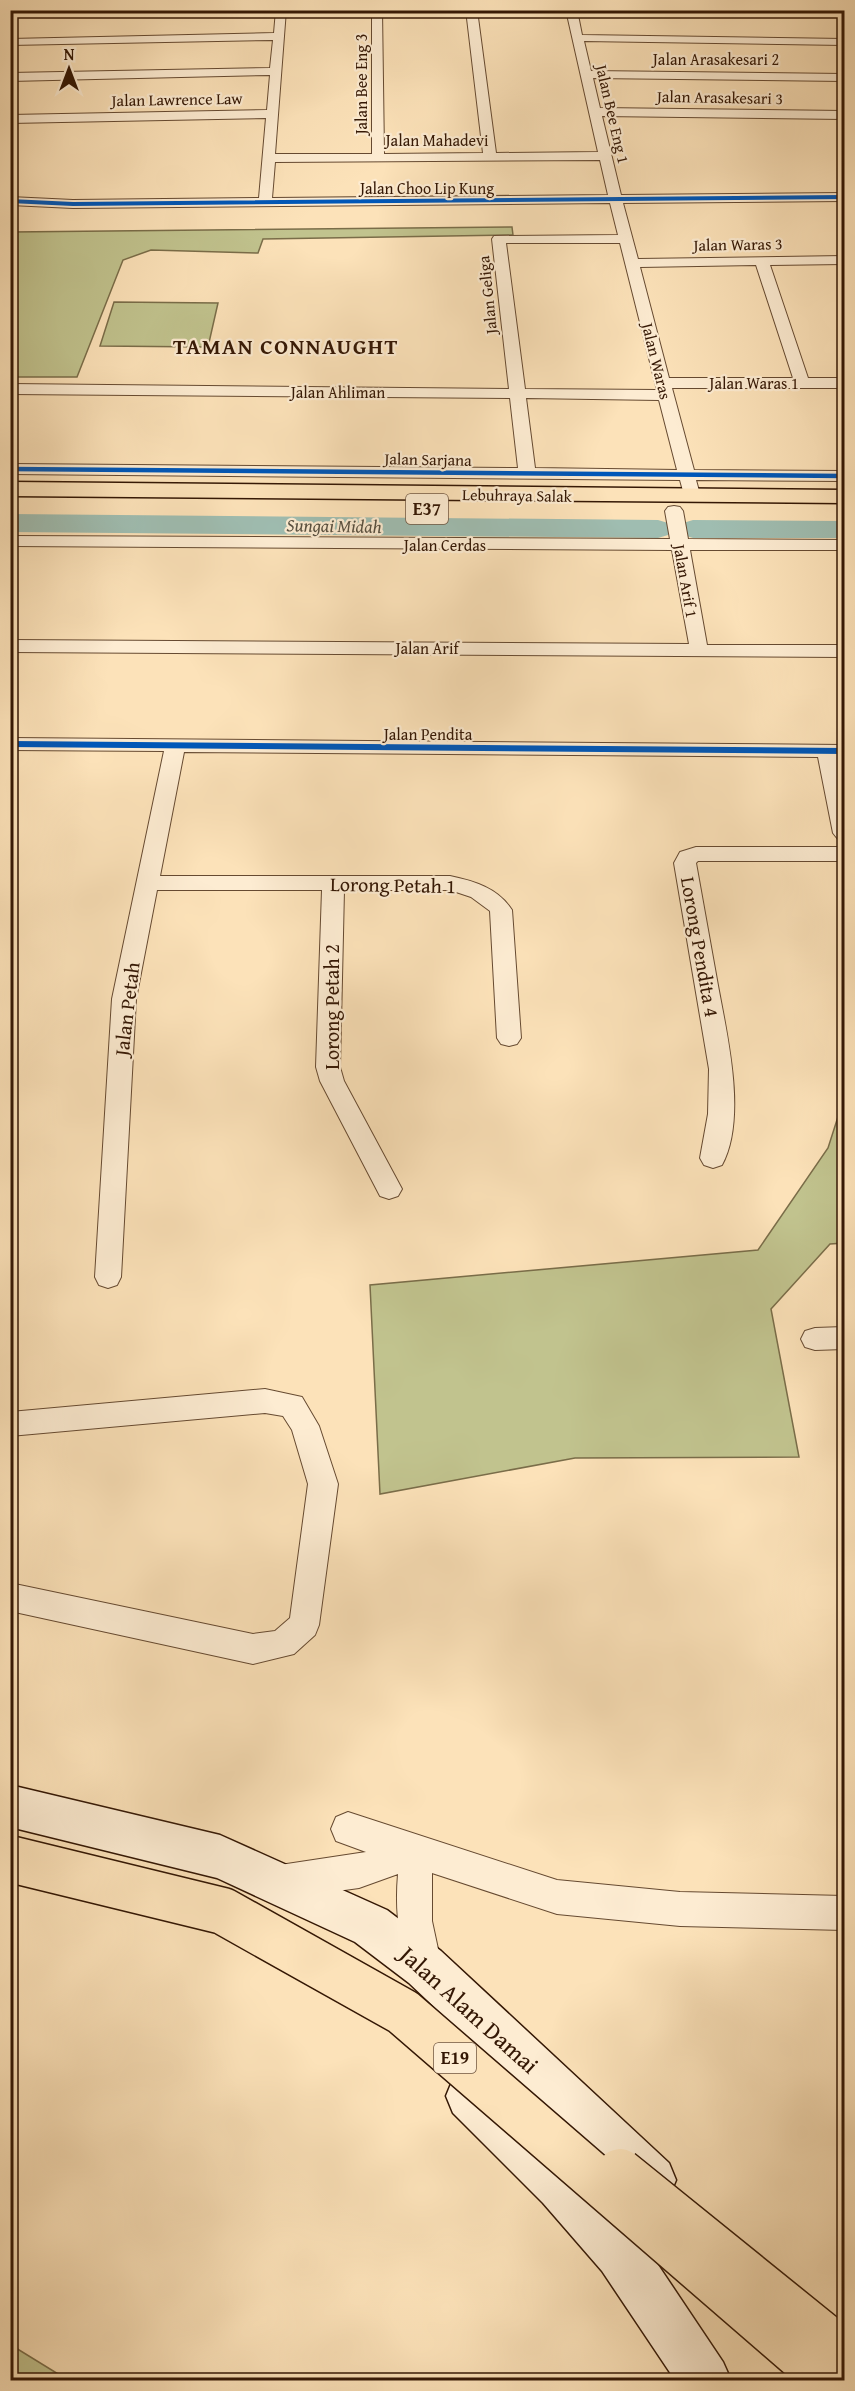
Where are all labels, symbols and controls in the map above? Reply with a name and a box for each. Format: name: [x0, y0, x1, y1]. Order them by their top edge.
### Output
street label: Jalan Bee Eng 3: [349, 33, 373, 137]
north arrow: [39, 39, 99, 99]
text: N: [64, 42, 75, 66]
street label: Jalan Arasakesari 2: [651, 47, 779, 71]
street label: Jalan Bee Eng 1: [589, 60, 636, 166]
street label: Jalan Arasakesari 3: [655, 84, 783, 110]
street label: Jalan Lawrence Law: [109, 86, 243, 112]
street label: Jalan Mahadevi: [384, 128, 489, 152]
street label: Jalan Choo Lip Kung: [358, 176, 494, 200]
street label: Jalan Waras 3: [691, 231, 783, 257]
street label: Jalan Geliga: [471, 254, 503, 337]
street label: Jalan Waras: [635, 318, 678, 402]
district label: TAMAN CONNAUGHT: [173, 330, 399, 362]
street label: Jalan Waras 1: [707, 371, 799, 395]
street label: Jalan Ahliman: [289, 380, 385, 404]
street label: Jalan Sarjana: [382, 446, 472, 472]
street label: Lebuhraya Salak: [462, 482, 573, 508]
road number: E37: [406, 494, 448, 524]
water label: Sungai Midah: [286, 511, 382, 540]
street label: Jalan Cerdas: [402, 533, 486, 557]
street label: Jalan Arif 1: [667, 540, 704, 620]
street label: Jalan Arif: [393, 636, 460, 660]
street label: Jalan Pendita: [382, 722, 473, 746]
street label: Lorong Petah 1: [330, 869, 456, 900]
street label: Lorong Pendita 4: [674, 875, 727, 1019]
street label: Lorong Petah 2: [317, 944, 346, 1070]
street label: Jalan Petah: [106, 960, 147, 1061]
street label: Jalan Alam Damai: [390, 1935, 547, 2082]
road number: E19: [434, 2043, 476, 2073]

